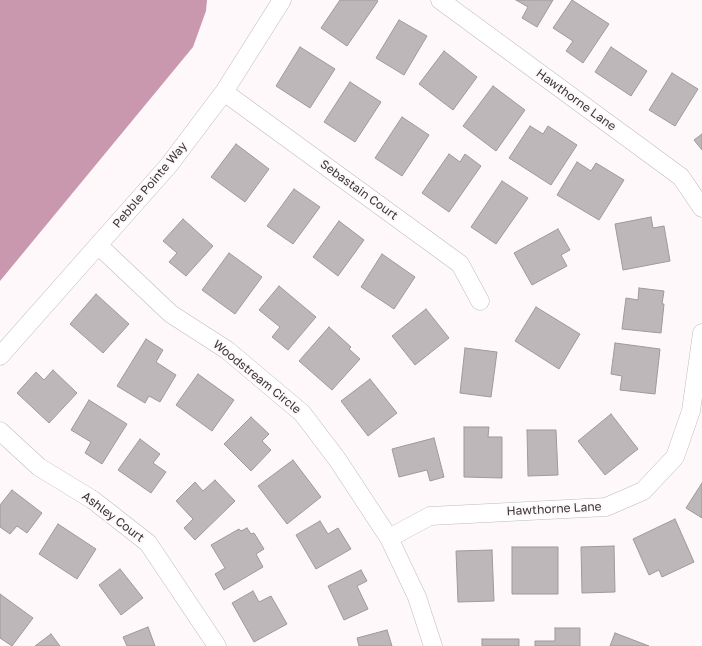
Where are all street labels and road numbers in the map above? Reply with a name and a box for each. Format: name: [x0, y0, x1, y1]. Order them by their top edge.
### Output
street label: Hawthorne Lane: [533, 66, 619, 134]
street label: Pebble Pointe Way: [110, 139, 190, 231]
street label: Sebastain Court: [317, 157, 401, 223]
street label: Woodstream Circle: [210, 337, 304, 417]
street label: Ashley Court: [79, 489, 147, 545]
street label: Hawthorne Lane: [506, 499, 602, 519]

